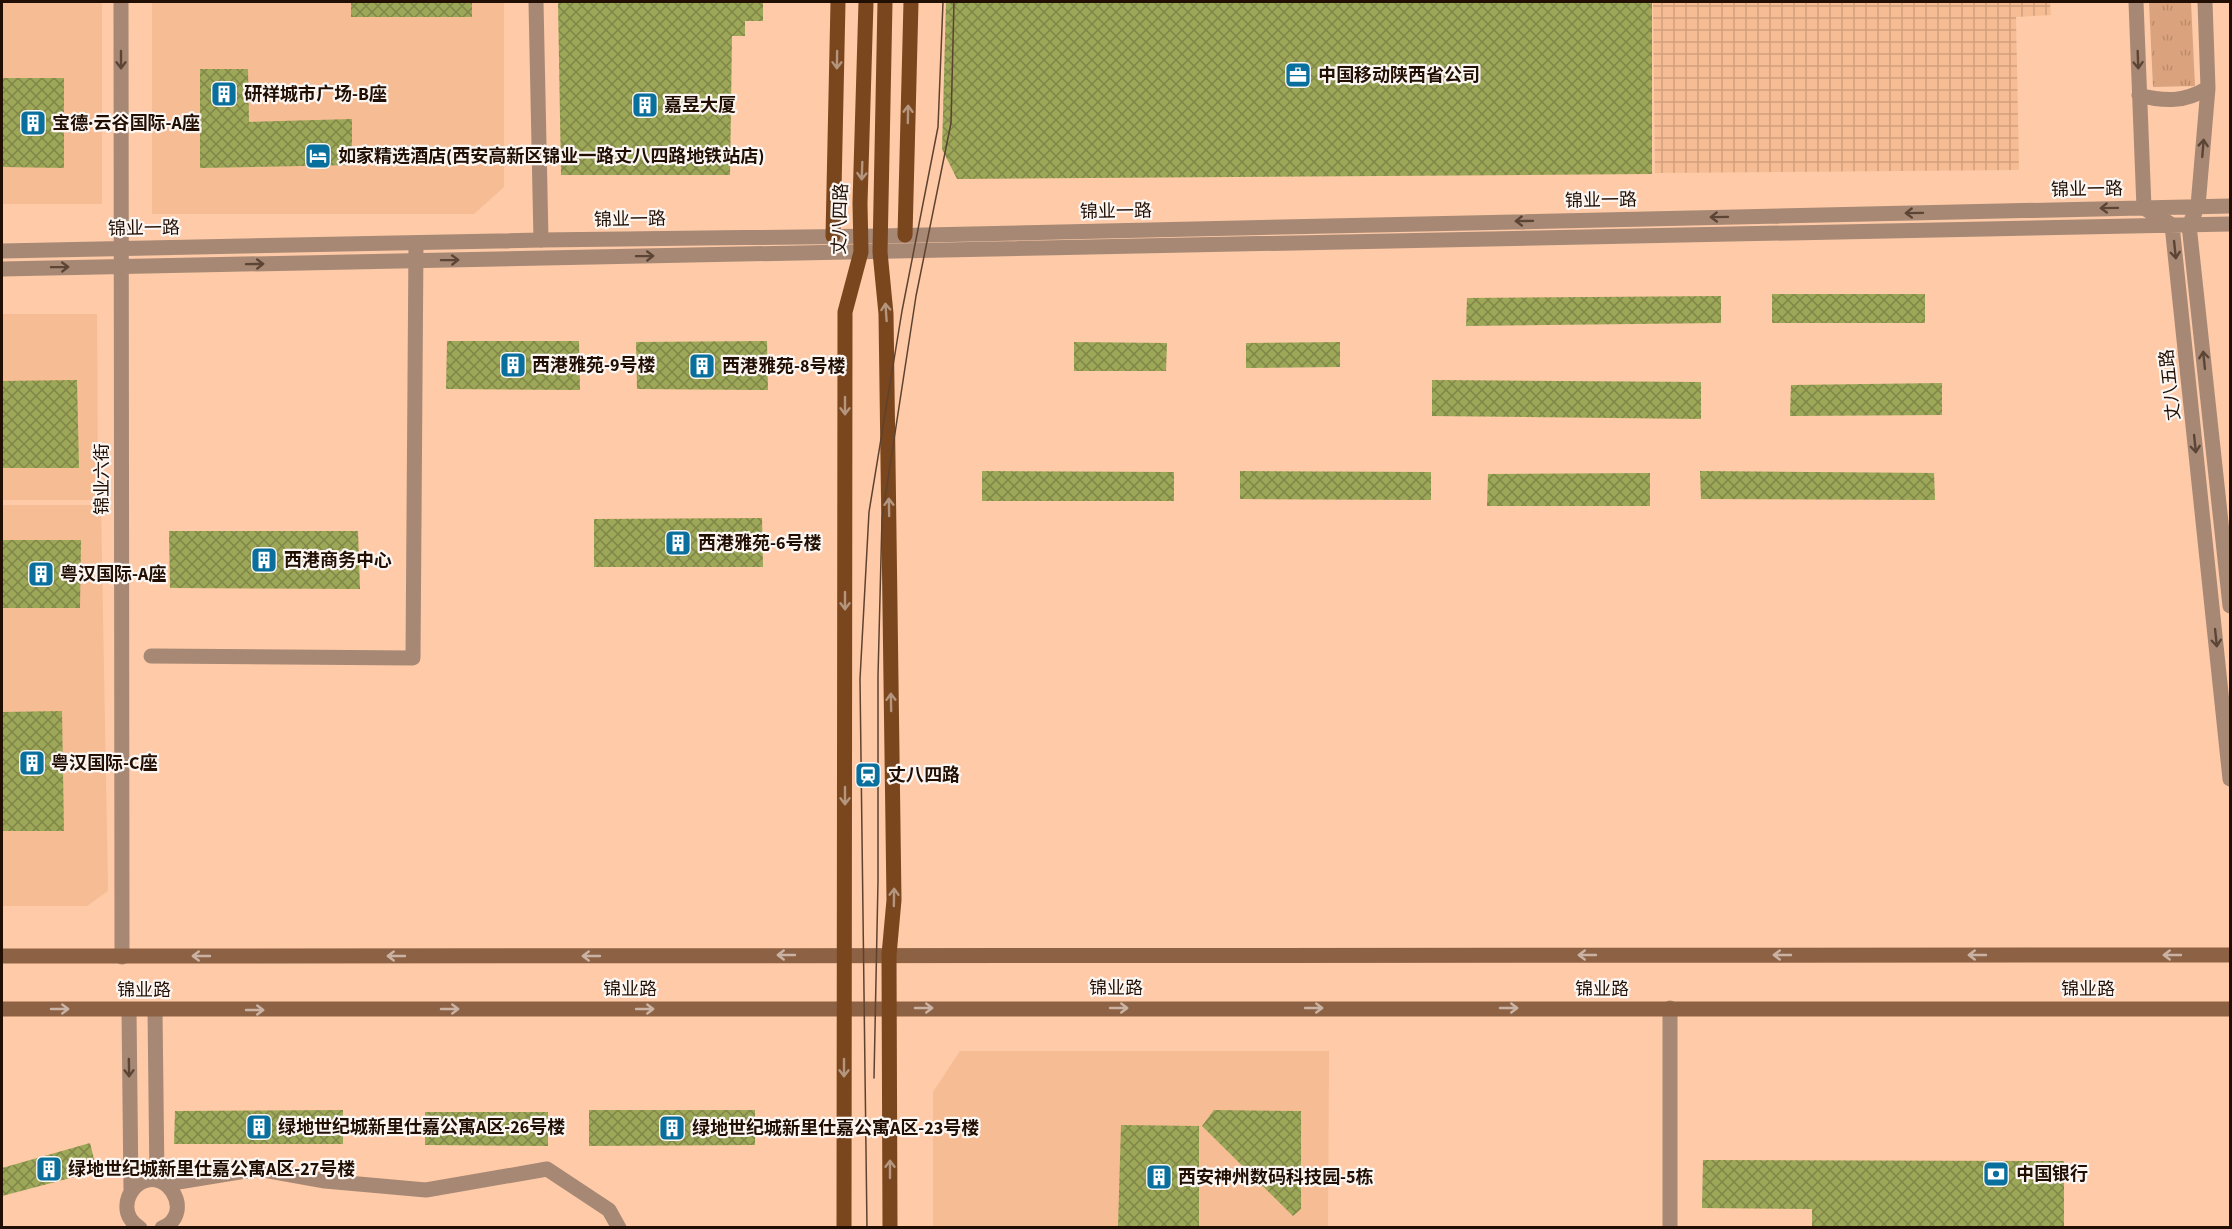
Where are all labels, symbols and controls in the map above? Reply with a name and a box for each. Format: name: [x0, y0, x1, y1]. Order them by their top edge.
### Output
one-way arrow: [115, 49, 127, 69]
one-way arrow: [831, 49, 842, 69]
one-way arrow: [2132, 49, 2143, 69]
office icon: 中国移动陕西省公司: [1283, 60, 1313, 90]
place label: 中国移动陕西省公司: [1318, 63, 1480, 88]
building icon: 研祥城市广场-B座: [209, 79, 239, 109]
place label: 研祥城市广场-B座: [244, 82, 387, 107]
building icon: 嘉昱大厦: [630, 90, 660, 120]
place label: 嘉昱大厦: [664, 93, 736, 118]
one-way arrow: [902, 104, 914, 124]
building icon: 宝德·云谷国际-A座: [18, 108, 48, 138]
place label: 宝德·云谷国际-A座: [52, 111, 200, 136]
one-way arrow: [2198, 138, 2209, 158]
hotel icon: 如家精选酒店(西安高新区锦业一路丈八四路地铁站店): [303, 141, 333, 171]
place label: 如家精选酒店(西安高新区锦业一路丈八四路地铁站店): [338, 144, 764, 169]
one-way arrow: [856, 160, 867, 180]
street label: 锦业一路: [2051, 176, 2123, 203]
street label: 丈八四路: [827, 183, 854, 255]
street label: 锦业一路: [1565, 187, 1637, 214]
street label: 锦业一路: [1080, 198, 1152, 225]
one-way arrow: [2100, 203, 2120, 214]
street label: 锦业一路: [594, 206, 666, 233]
one-way arrow: [1905, 207, 1925, 218]
one-way arrow: [1710, 211, 1730, 223]
street label: 锦业一路: [108, 215, 180, 242]
one-way arrow: [1515, 216, 1535, 227]
one-way arrow: [2170, 240, 2181, 259]
one-way arrow: [634, 251, 654, 262]
one-way arrow: [439, 254, 459, 266]
one-way arrow: [244, 258, 264, 269]
one-way arrow: [49, 262, 69, 273]
one-way arrow: [880, 302, 891, 322]
street label: 丈八五路: [2154, 348, 2187, 422]
building icon: 西港雅苑-9号楼: [498, 350, 528, 380]
building icon: 西港雅苑-8号楼: [687, 351, 717, 381]
one-way arrow: [2198, 351, 2209, 371]
place label: 西港雅苑-9号楼: [532, 353, 655, 378]
place label: 西港雅苑-8号楼: [722, 354, 845, 379]
one-way arrow: [839, 395, 851, 415]
one-way arrow: [2190, 434, 2201, 453]
street label: 锦业六街: [90, 443, 115, 515]
one-way arrow: [883, 497, 895, 517]
building icon: 西港雅苑-6号楼: [663, 528, 693, 558]
place label: 西港雅苑-6号楼: [698, 531, 821, 556]
building icon: 西港商务中心: [249, 545, 279, 575]
place label: 西港商务中心: [284, 548, 392, 573]
building icon: 粤汉国际-A座: [26, 559, 56, 589]
place label: 粤汉国际-A座: [60, 562, 166, 587]
one-way arrow: [839, 590, 851, 610]
one-way arrow: [2211, 627, 2222, 647]
one-way arrow: [886, 692, 897, 712]
building icon: 粤汉国际-C座: [17, 748, 47, 778]
place label: 粤汉国际-C座: [51, 751, 157, 776]
station icon: 丈八四路: [853, 760, 883, 790]
place label: 丈八四路: [888, 763, 960, 788]
one-way arrow: [839, 785, 851, 805]
one-way arrow: [888, 887, 899, 907]
one-way arrow: [777, 949, 797, 961]
one-way arrow: [1578, 949, 1598, 961]
one-way arrow: [1773, 949, 1793, 961]
one-way arrow: [1968, 949, 1988, 961]
one-way arrow: [2163, 949, 2183, 961]
one-way arrow: [192, 950, 212, 962]
one-way arrow: [387, 950, 407, 962]
one-way arrow: [582, 950, 602, 962]
street label: 锦业路: [1089, 976, 1143, 1001]
street label: 锦业路: [603, 977, 657, 1002]
street label: 锦业路: [1575, 977, 1629, 1002]
street label: 锦业路: [2061, 977, 2115, 1002]
street label: 锦业路: [117, 978, 171, 1003]
one-way arrow: [914, 1002, 934, 1014]
one-way arrow: [1109, 1002, 1129, 1014]
one-way arrow: [1304, 1002, 1324, 1014]
one-way arrow: [1499, 1002, 1519, 1014]
one-way arrow: [49, 1003, 69, 1015]
one-way arrow: [439, 1003, 459, 1015]
one-way arrow: [634, 1003, 654, 1015]
one-way arrow: [244, 1004, 264, 1016]
one-way arrow: [838, 1057, 849, 1077]
one-way arrow: [124, 1058, 135, 1078]
building icon: 绿地世纪城新里仕嘉公寓A区-26号楼: [244, 1112, 274, 1142]
building icon: 绿地世纪城新里仕嘉公寓A区-23号楼: [657, 1113, 687, 1143]
place label: 绿地世纪城新里仕嘉公寓A区-26号楼: [278, 1115, 565, 1140]
place label: 绿地世纪城新里仕嘉公寓A区-23号楼: [692, 1116, 979, 1141]
building icon: 绿地世纪城新里仕嘉公寓A区-27号楼: [34, 1154, 64, 1184]
place label: 绿地世纪城新里仕嘉公寓A区-27号楼: [68, 1157, 355, 1182]
bank icon: 中国银行: [1981, 1159, 2011, 1189]
one-way arrow: [884, 1160, 896, 1179]
building icon: 西安神州数码科技园-5栋: [1144, 1162, 1174, 1192]
place label: 中国银行: [2016, 1162, 2088, 1187]
place label: 西安神州数码科技园-5栋: [1178, 1165, 1373, 1190]

